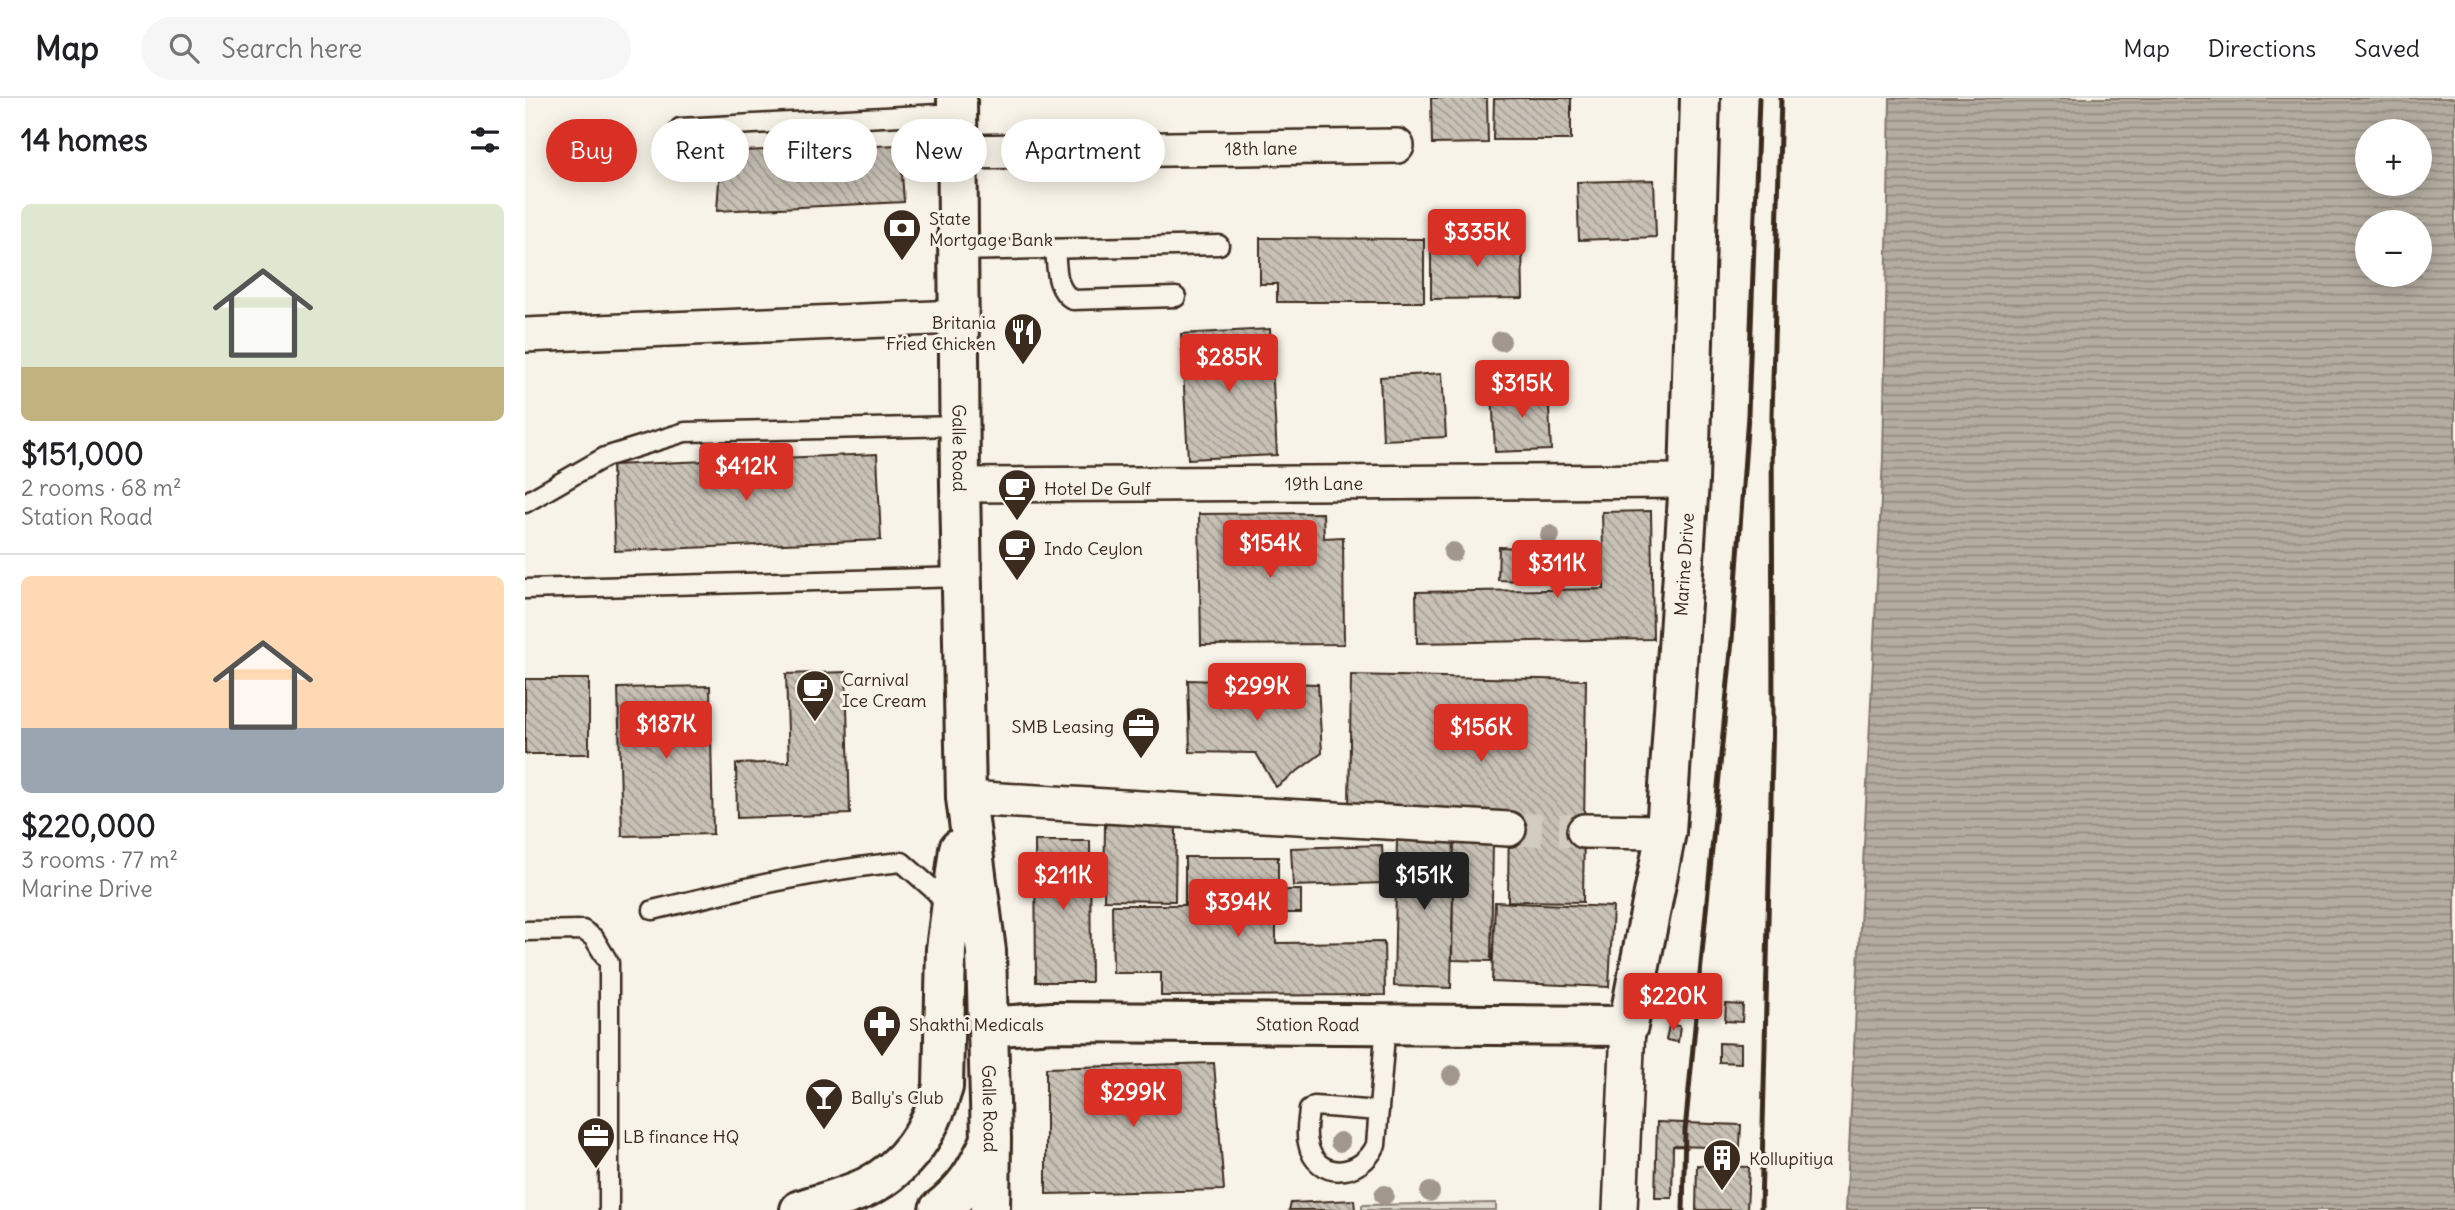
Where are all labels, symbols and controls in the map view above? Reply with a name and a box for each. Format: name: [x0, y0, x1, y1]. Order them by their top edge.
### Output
search box: [141, 17, 631, 80]
text: Map: [35, 27, 99, 69]
icon: search: [165, 29, 203, 67]
text: Search here: [221, 32, 362, 65]
text: Map: [2123, 33, 2170, 63]
text: Directions: [2208, 33, 2316, 63]
text: Saved: [2354, 33, 2420, 63]
chip: Buy: [546, 119, 637, 182]
chip: Rent: [651, 119, 749, 182]
chip: Filters: [763, 119, 877, 182]
chip: New: [891, 119, 987, 182]
chip: Apartment: [1001, 119, 1165, 182]
map controls: [2355, 119, 2432, 287]
button: +: [2355, 119, 2432, 196]
text: 14 homes: [21, 121, 148, 159]
icon: filters: [466, 121, 504, 159]
street label: 18th lane: [1224, 136, 1298, 160]
bank icon: State Mortgage Bank: [881, 207, 923, 262]
place label: State Mortgage Bank: [929, 207, 1053, 251]
pin: $335K: [1428, 209, 1526, 269]
button: −: [2355, 210, 2432, 287]
text: $335K: [1444, 217, 1510, 246]
icon: home: [200, 250, 326, 376]
place label: Britania Fried Chicken: [886, 311, 996, 355]
restaurant icon: Britania Fried Chicken: [1002, 311, 1044, 366]
pin: $285K: [1180, 334, 1278, 394]
text: $285K: [1196, 342, 1262, 371]
pin: $315K: [1473, 360, 1571, 420]
text: $315K: [1491, 368, 1553, 397]
street label: Galle Road: [948, 404, 972, 492]
text: $151,000: [21, 435, 144, 473]
pin: $412K: [697, 444, 795, 503]
text: $412K: [715, 451, 777, 480]
cafe icon: Hotel De Gulf: [996, 467, 1038, 522]
street label: 19th Lane: [1285, 471, 1363, 495]
text: 2 rooms · 68 m²: [21, 473, 182, 502]
place label: Hotel De Gulf: [1044, 477, 1152, 500]
text: Station Road: [21, 502, 153, 531]
street label: Marine Drive: [1669, 512, 1698, 617]
pin: $154K: [1221, 520, 1319, 580]
cafe icon: Indo Ceylon: [996, 527, 1038, 582]
text: $154K: [1239, 528, 1301, 557]
place label: Indo Ceylon: [1044, 537, 1143, 560]
pin: $311K: [1508, 540, 1606, 600]
text: $311K: [1528, 548, 1586, 577]
icon: home: [200, 622, 326, 748]
pin: $299K: [1208, 664, 1306, 723]
cafe icon: Carnival Ice Cream: [794, 668, 836, 723]
place label: Carnival Ice Cream: [842, 668, 927, 712]
text: $299K: [1224, 671, 1290, 700]
pin: $187K: [617, 702, 715, 761]
pin: $156K: [1432, 704, 1530, 764]
office icon: SMB Leasing: [1120, 705, 1162, 760]
text: $187K: [636, 709, 696, 738]
text: $156K: [1450, 712, 1512, 741]
place label: SMB Leasing: [1011, 715, 1114, 738]
text: $220,000: [21, 807, 156, 845]
text: 3 rooms · 77 m²: [21, 845, 178, 874]
pin: $211K: [1014, 852, 1112, 912]
pin: $151K: [1375, 852, 1473, 912]
text: $211K: [1034, 860, 1092, 889]
text: $151K: [1395, 860, 1453, 889]
text: Marine Drive: [21, 874, 153, 903]
pin: $394K: [1189, 880, 1287, 939]
text: $394K: [1205, 887, 1271, 916]
pin: $220K: [1624, 974, 1722, 1033]
text: $220K: [1639, 981, 1707, 1010]
pharmacy icon: Shakthi Medicals: [861, 1003, 903, 1058]
street label: Station Road: [1256, 1012, 1360, 1036]
place label: Shakthi Medicals: [909, 1013, 1044, 1036]
street label: Galle Road: [978, 1064, 1003, 1153]
pin: $299K: [1084, 1070, 1182, 1129]
bar icon: Bally's Club: [803, 1076, 845, 1131]
text: $299K: [1100, 1077, 1166, 1106]
place label: Bally's Club: [851, 1086, 944, 1109]
office icon: LB finance HQ: [575, 1115, 617, 1170]
place label: LB finance HQ: [623, 1125, 739, 1148]
building icon: Kollupitiya: [1701, 1137, 1743, 1192]
place label: Kollupitiya: [1749, 1147, 1834, 1170]

